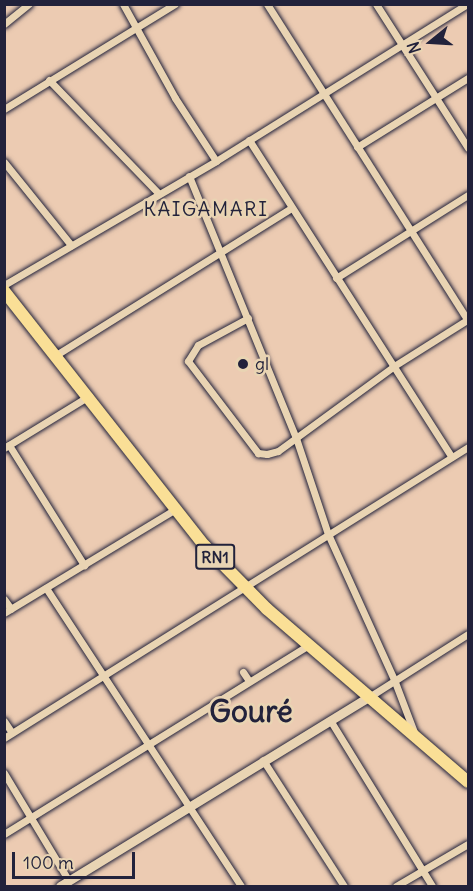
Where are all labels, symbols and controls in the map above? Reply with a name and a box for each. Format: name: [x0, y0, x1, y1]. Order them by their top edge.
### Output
north arrow: [401, 12, 461, 72]
text: N: [403, 39, 425, 56]
district label: KAIGAMARI: [144, 196, 268, 220]
place label: gl: [255, 353, 269, 375]
marker: gl: [236, 357, 250, 371]
road number: RN1: [194, 544, 236, 570]
district label: Gouré: [209, 693, 293, 729]
scale bar: [15, 840, 138, 878]
text: 100 m: [23, 851, 74, 874]

